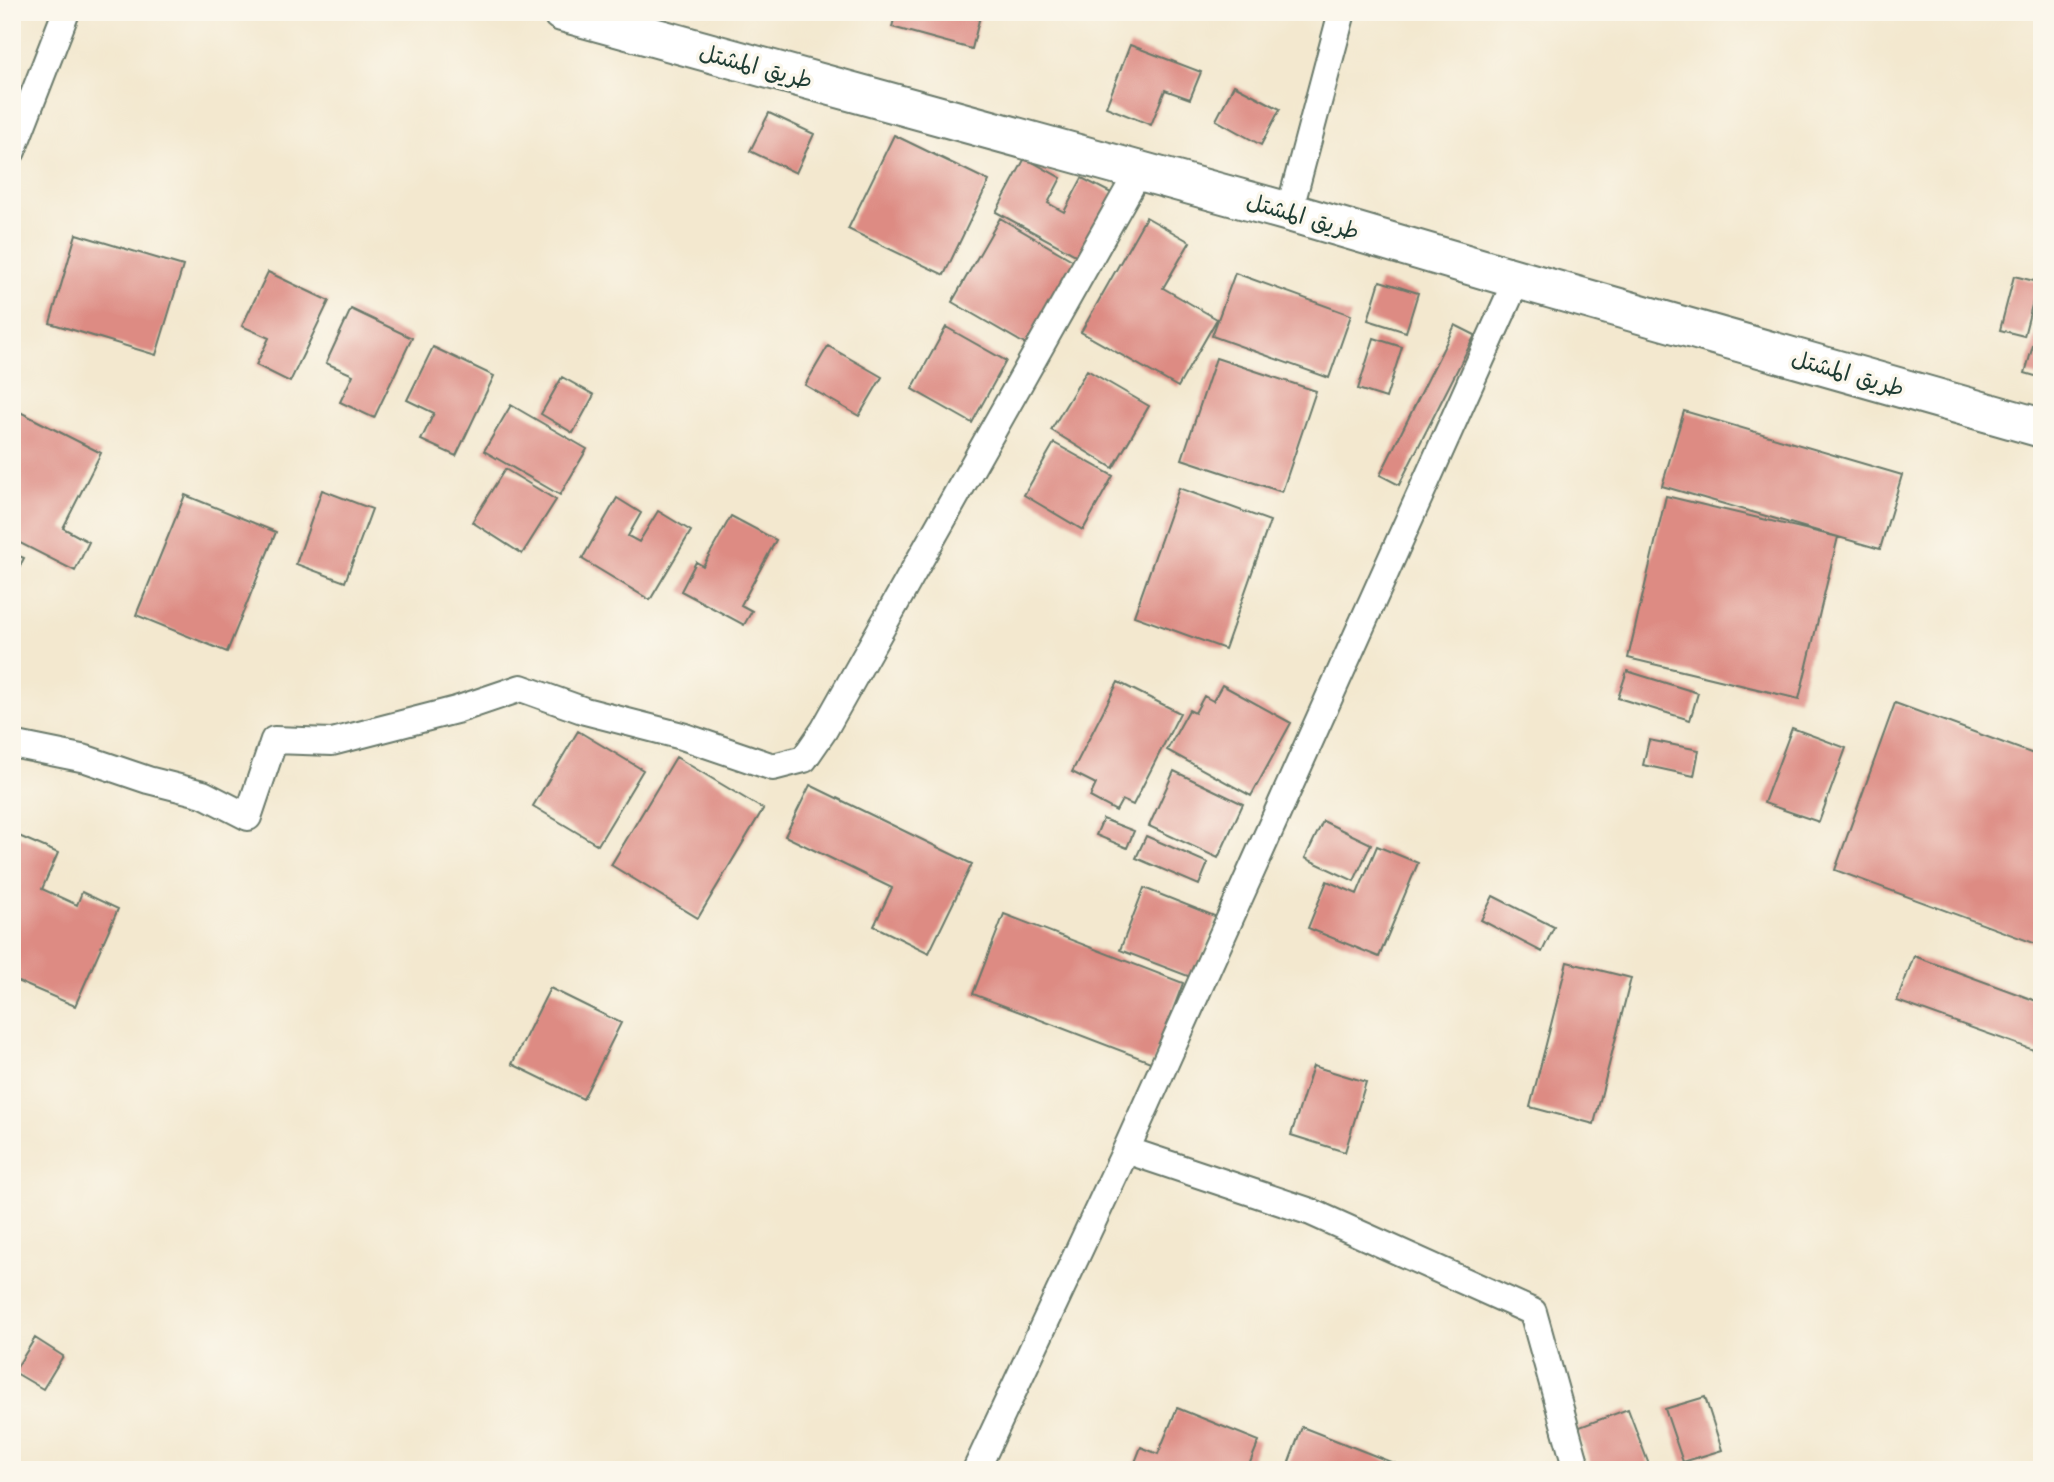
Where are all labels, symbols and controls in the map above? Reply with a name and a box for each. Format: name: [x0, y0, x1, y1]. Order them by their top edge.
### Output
street label: طريق المشتل: [696, 38, 816, 95]
street label: طريق المشتل: [1243, 187, 1362, 245]
street label: طريق المشتل: [1788, 344, 1907, 402]

